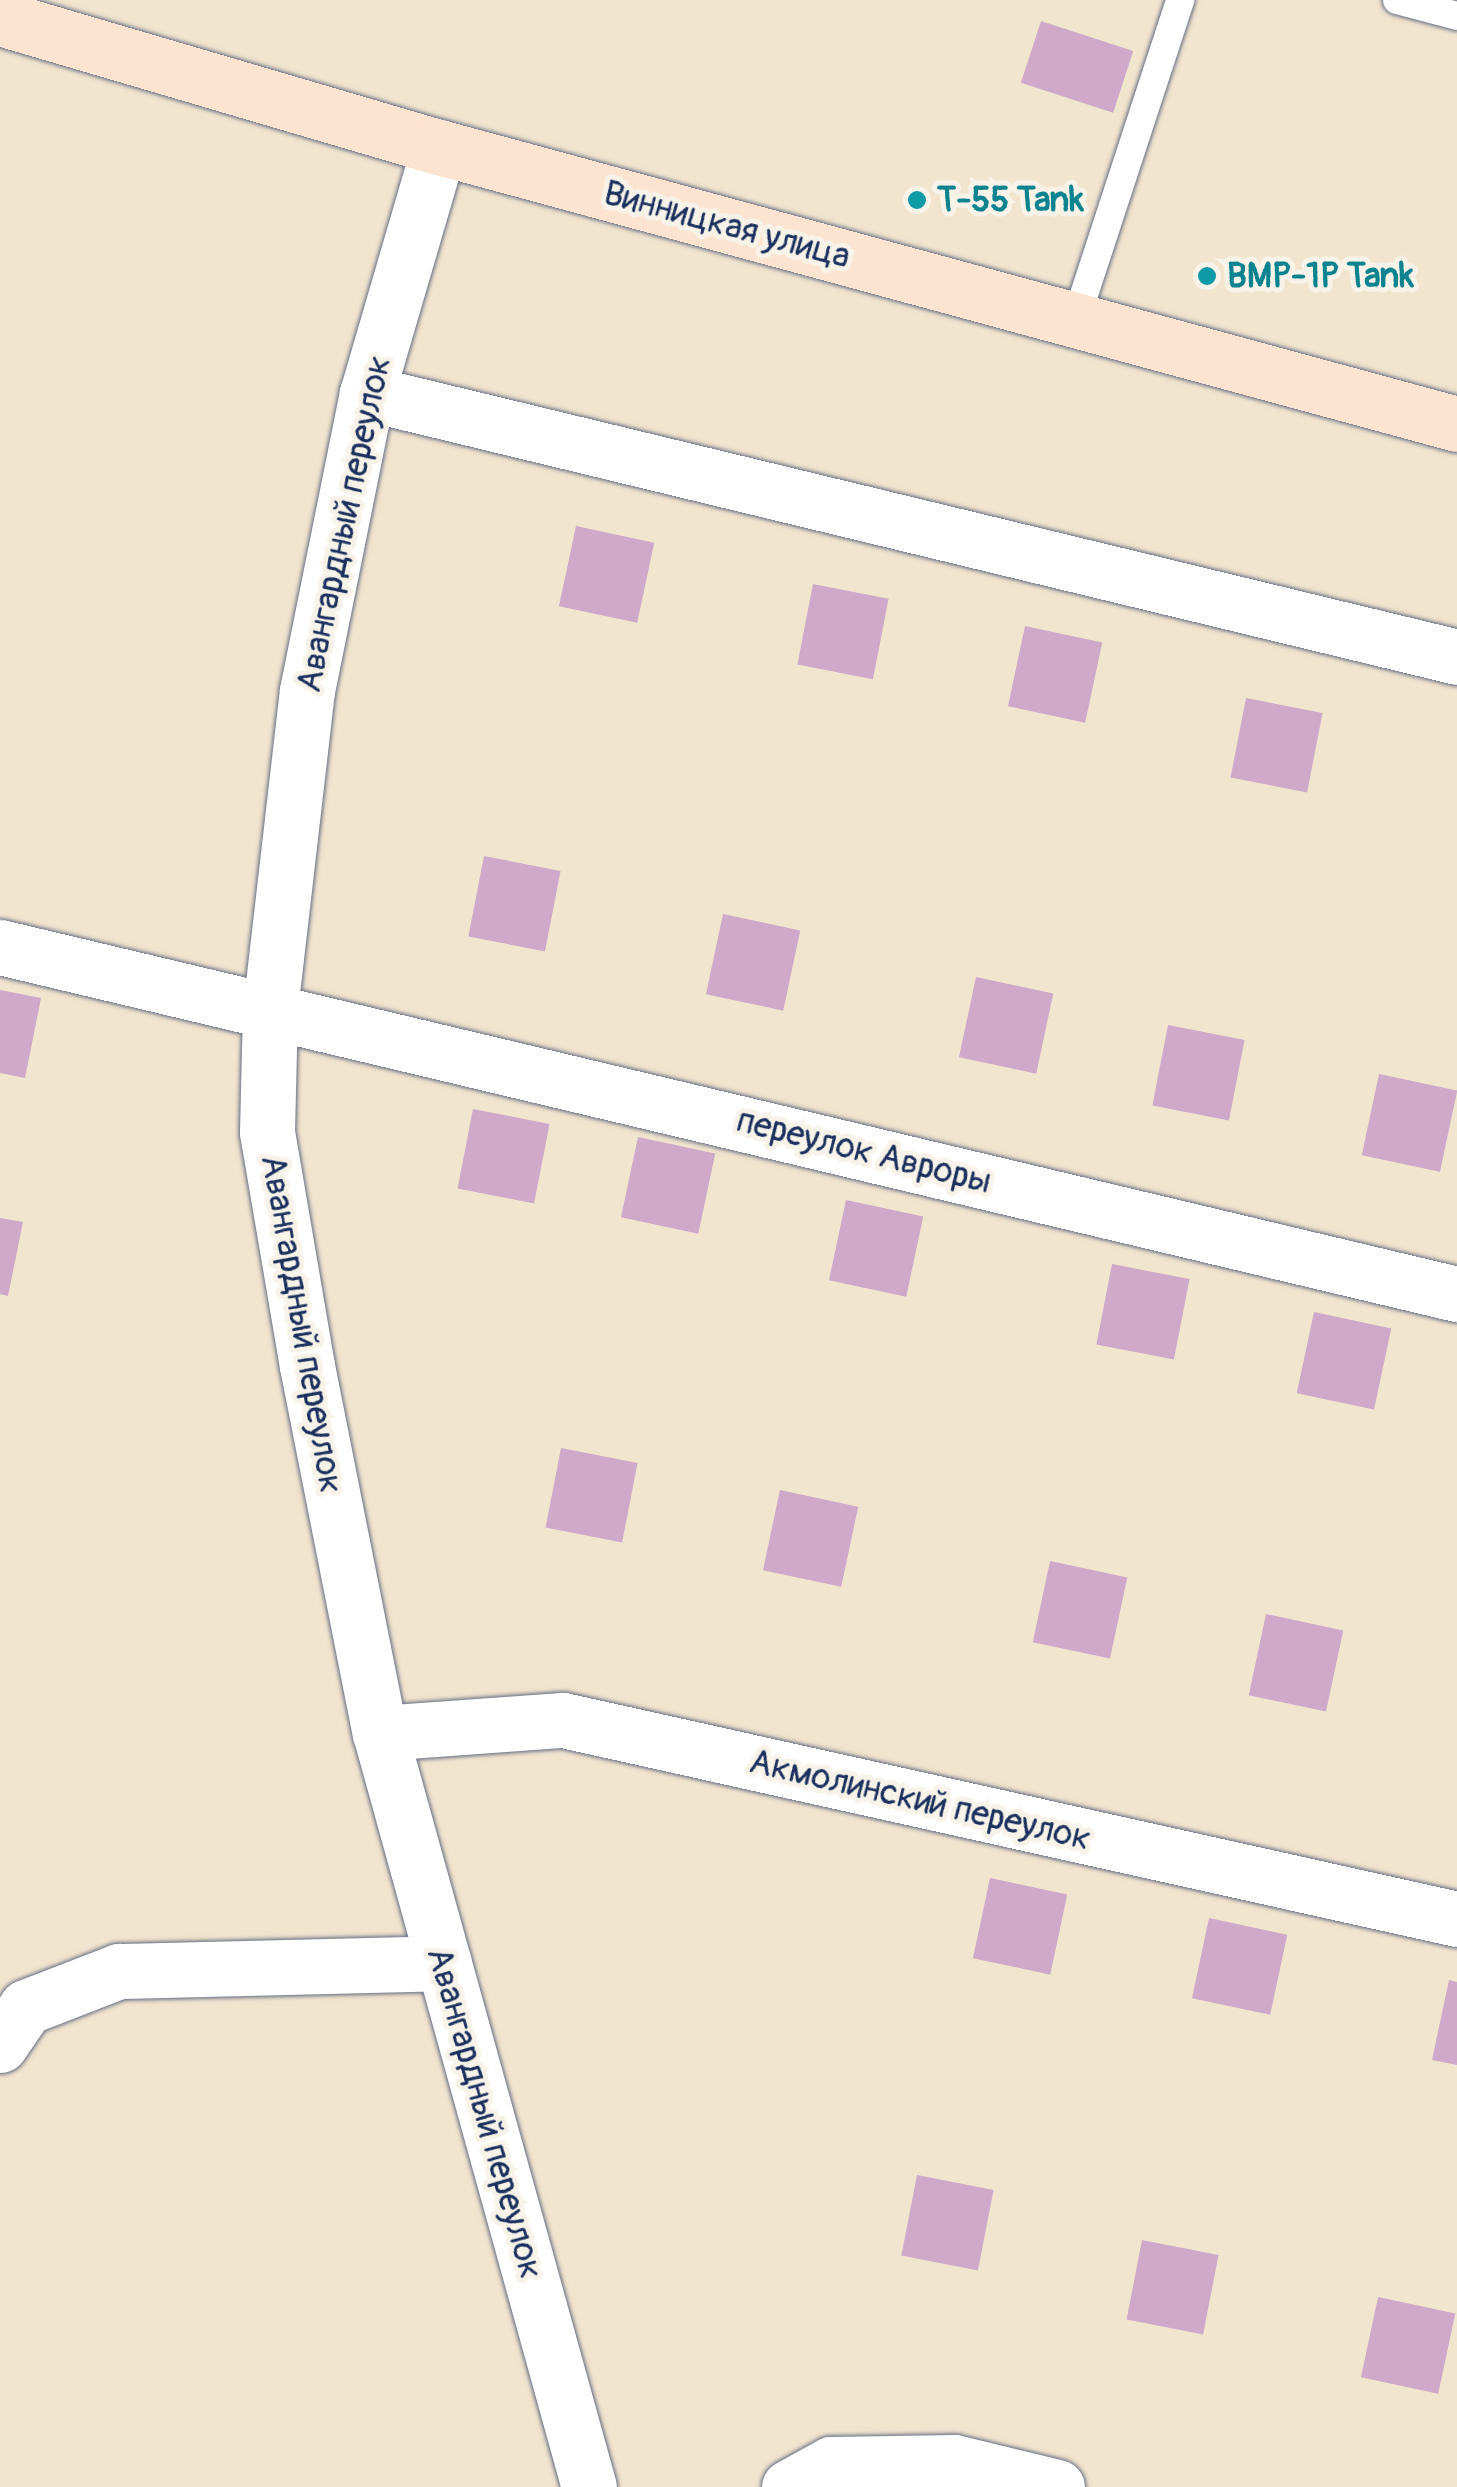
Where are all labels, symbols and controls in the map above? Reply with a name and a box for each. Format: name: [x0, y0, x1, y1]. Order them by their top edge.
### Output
street label: Винницкая улица: [599, 172, 855, 278]
place label: T-55 Tank: [937, 179, 1084, 221]
marker: T-55 Tank: [906, 189, 928, 211]
place label: BMP-1P Tank: [1227, 255, 1414, 297]
marker: BMP-1P Tank: [1196, 265, 1218, 287]
street label: Авангардный переулок: [288, 352, 400, 696]
street label: переулок Авроры: [732, 1099, 996, 1203]
street label: Авангардный переулок: [252, 1152, 352, 1496]
street label: Акмолинский переулок: [745, 1740, 1095, 1860]
street label: Авангардный переулок: [418, 1942, 552, 2284]

